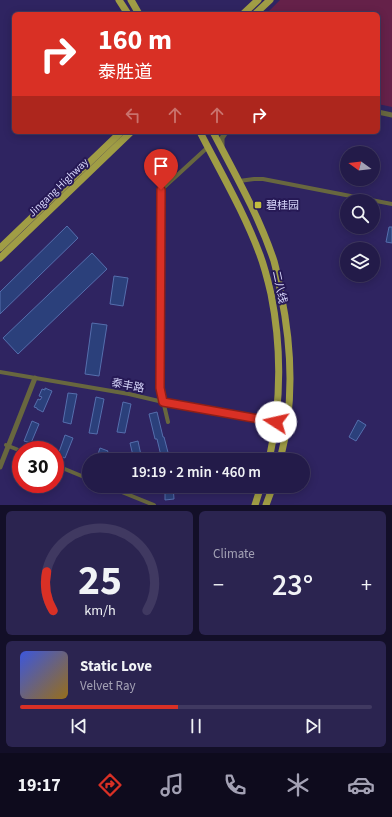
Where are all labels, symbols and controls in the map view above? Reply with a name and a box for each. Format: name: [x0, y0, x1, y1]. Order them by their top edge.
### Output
text: 160 m: [98, 20, 172, 60]
icon: right: [32, 28, 84, 80]
text: 泰胜道: [98, 60, 152, 85]
icon: left: [122, 104, 144, 126]
icon: ahead: [164, 104, 186, 126]
icon: ahead: [206, 104, 228, 126]
icon: right: [248, 104, 270, 126]
north arrow: [340, 146, 380, 186]
map controls: [340, 146, 380, 282]
pin: [144, 149, 178, 190]
street label: Jingang Highway: [25, 155, 92, 220]
icon: arrive: [150, 155, 172, 177]
button: search: [340, 194, 380, 234]
place label: 碧桂园: [266, 198, 299, 213]
marker: 碧桂园: [253, 200, 263, 210]
button: layers: [340, 242, 380, 282]
street label: 二八线: [269, 269, 290, 305]
street label: 泰丰路: [110, 375, 146, 396]
position arrow: [255, 401, 297, 443]
speed limit sign: 30: [12, 441, 64, 493]
text: 19:19 · 2 min · 460 m: [131, 462, 261, 483]
text: Climate: [213, 545, 255, 563]
text: 25: [78, 551, 121, 611]
text: 23°: [272, 564, 313, 607]
text: −: [213, 569, 224, 601]
text: +: [361, 569, 372, 601]
text: km/h: [84, 600, 115, 621]
text: Static Love: [80, 656, 152, 677]
text: Velvet Ray: [80, 677, 136, 695]
icon: previous: [68, 715, 90, 737]
icon: pause: [185, 715, 207, 737]
icon: next: [302, 715, 324, 737]
icon: directions: [96, 771, 124, 799]
icon: music: [158, 771, 186, 799]
icon: phone: [221, 771, 249, 799]
icon: climate: [284, 771, 312, 799]
icon: car: [347, 771, 375, 799]
text: 19:17: [17, 773, 61, 798]

